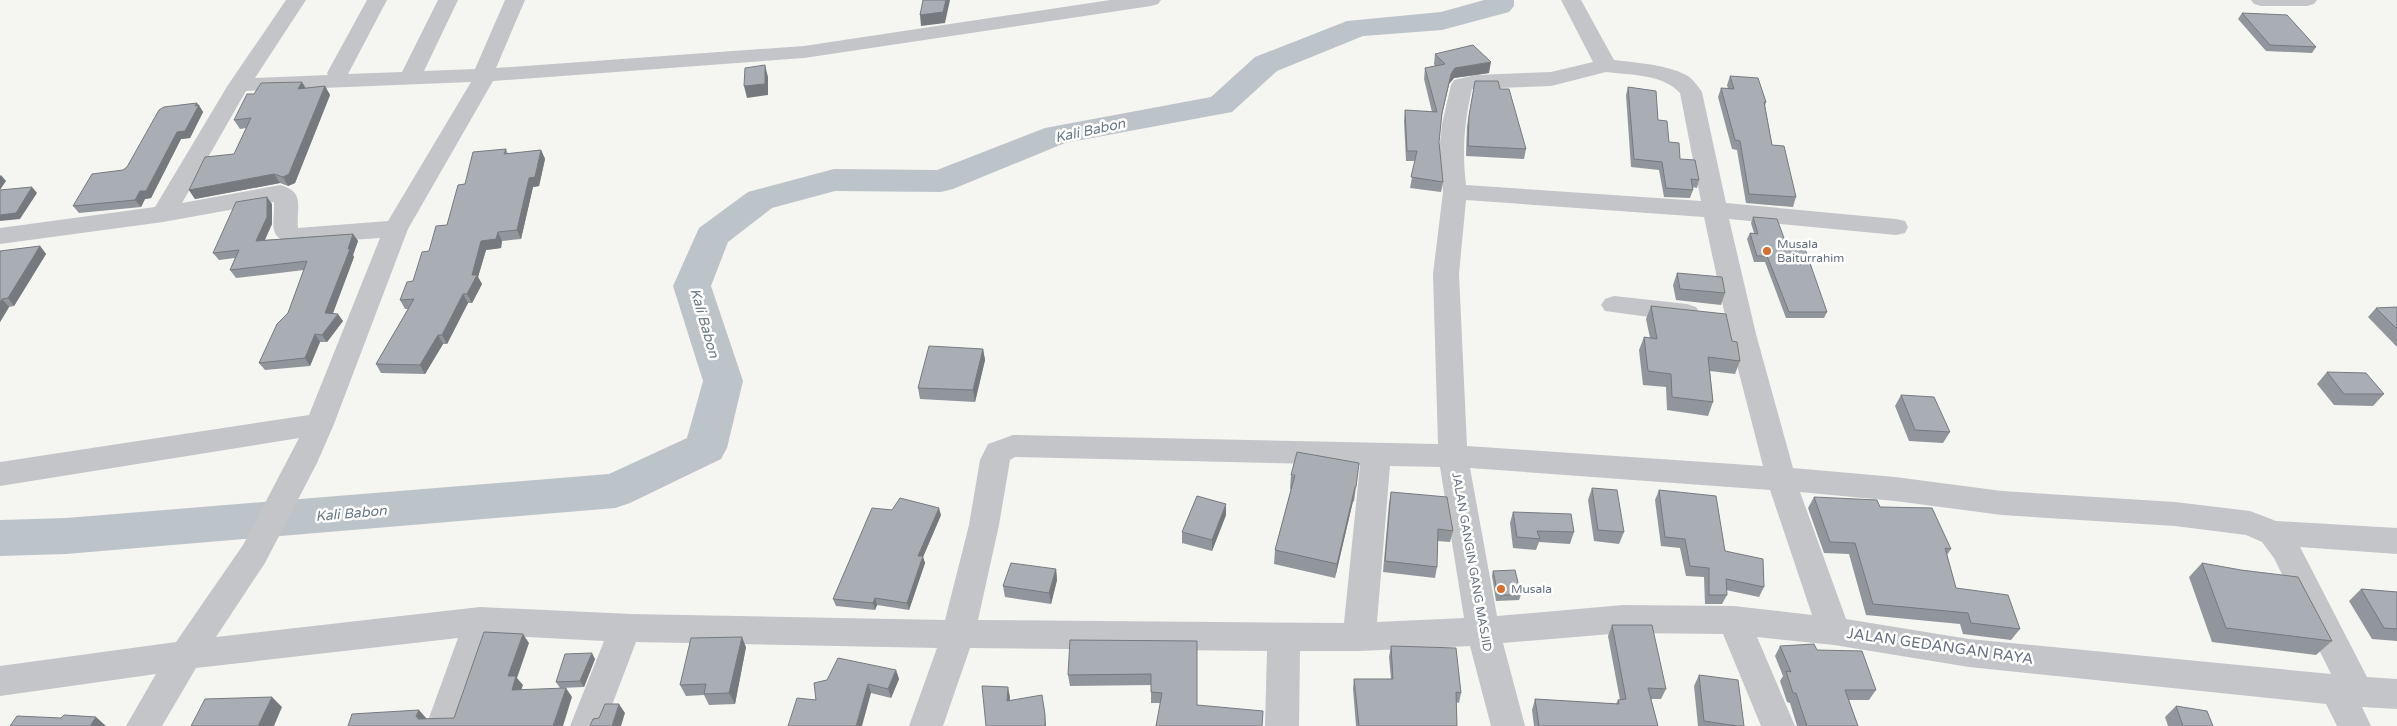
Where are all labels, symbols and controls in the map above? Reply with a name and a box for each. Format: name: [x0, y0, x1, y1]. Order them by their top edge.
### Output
water label: Kali Babon: [1053, 115, 1127, 146]
place label: Musala Baiturrahim: [1777, 237, 1844, 265]
marker: Musala Baiturrahim: [1761, 245, 1773, 257]
water label: Kali Babon: [687, 287, 723, 360]
street label: JALAN GANGIN GANG MASJID: [1449, 471, 1495, 653]
water label: Kali Babon: [315, 502, 388, 525]
place label: Musala: [1511, 582, 1552, 596]
marker: Musala: [1495, 583, 1507, 595]
street label: JALAN GEDANGAN RAYA: [1846, 624, 2034, 668]

